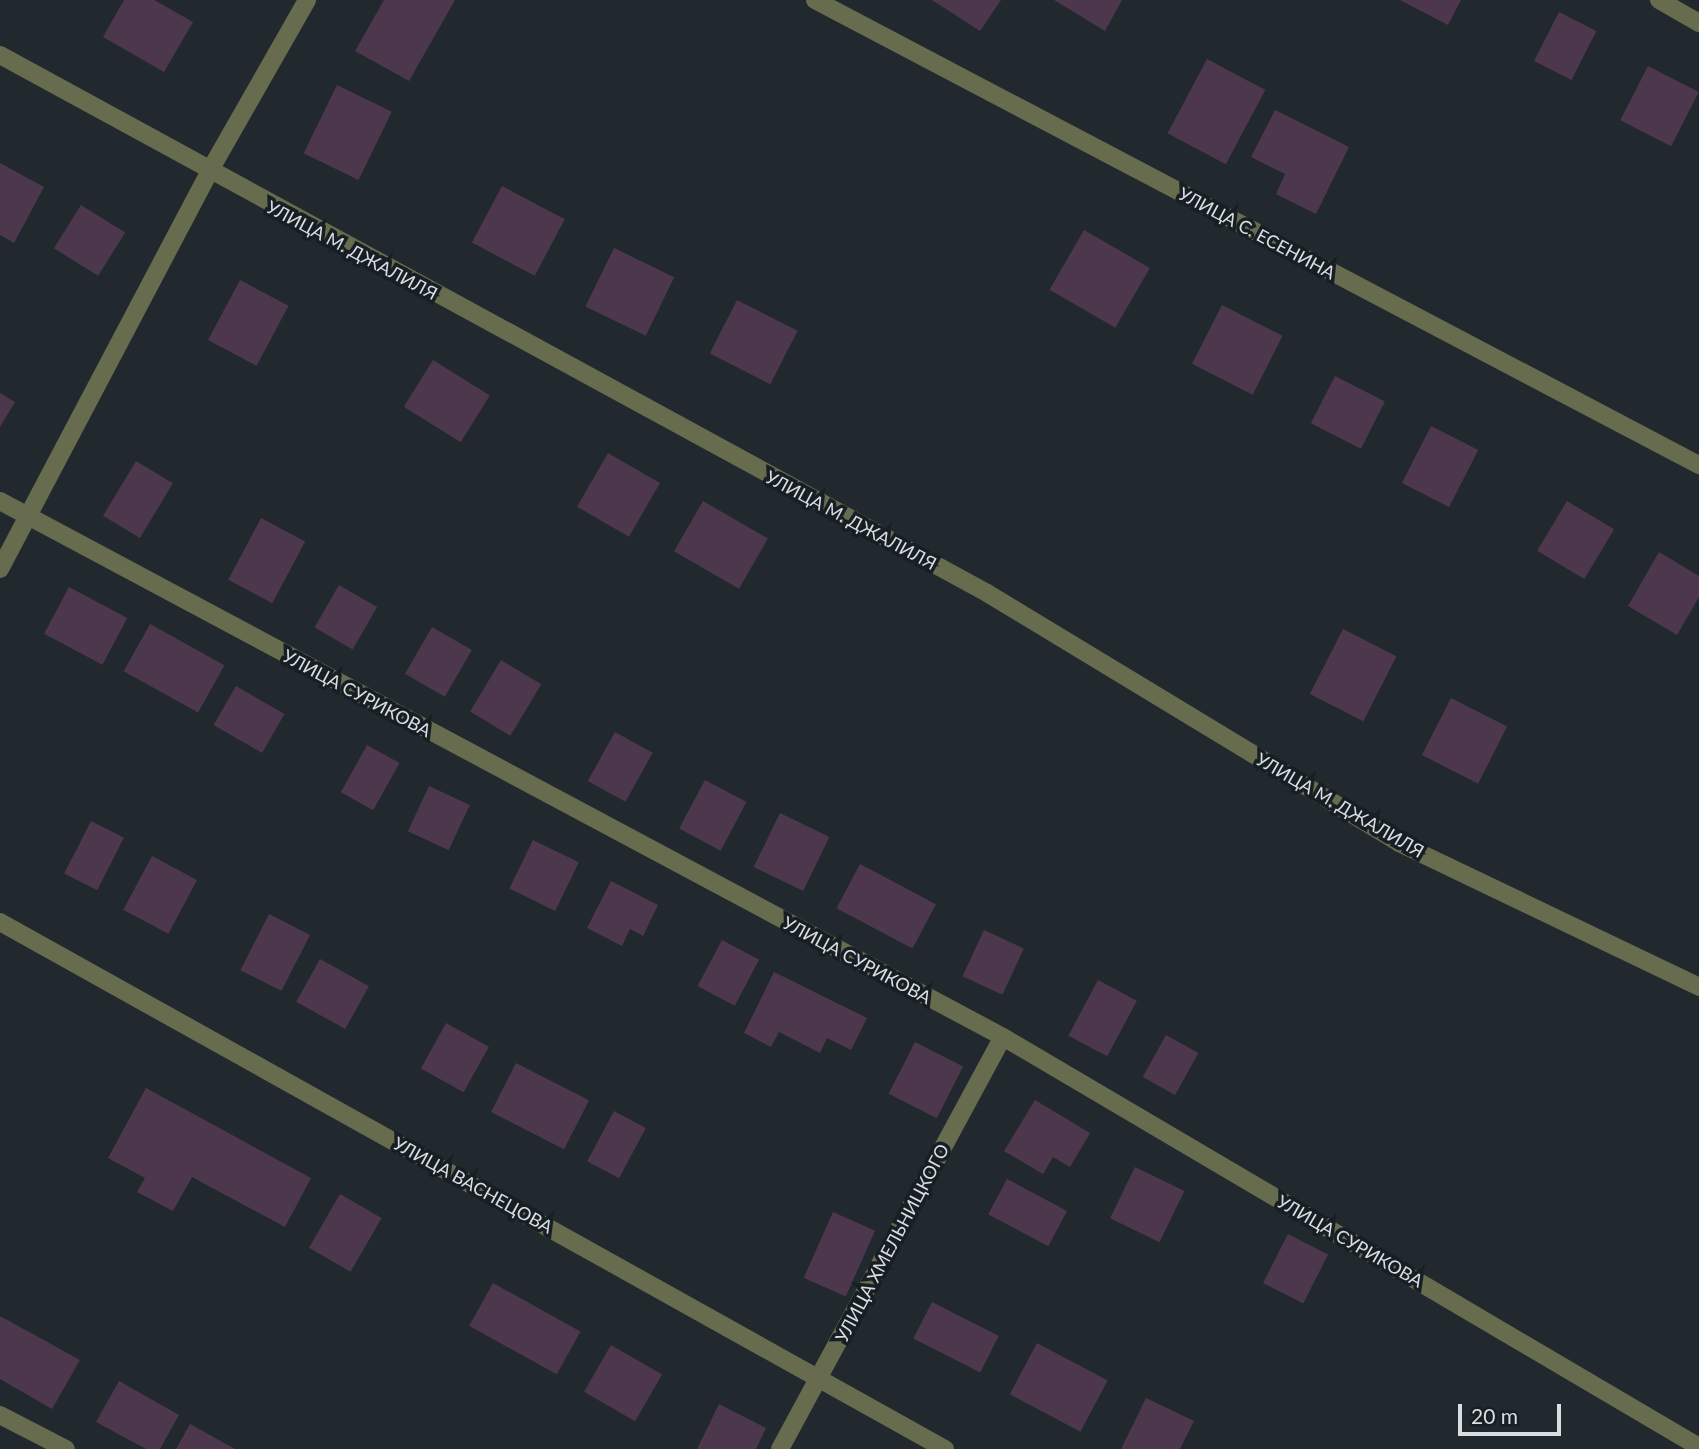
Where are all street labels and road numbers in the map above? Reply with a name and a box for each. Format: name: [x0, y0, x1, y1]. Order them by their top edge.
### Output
street label: УЛИЦА С. ЕСЕНИНА: [1175, 182, 1339, 284]
street label: УЛИЦА М. ДЖАЛИЛЯ: [263, 196, 441, 304]
street label: УЛИЦА М. ДЖАЛИЛЯ: [762, 466, 940, 574]
street label: УЛИЦА СУРИКОВА: [279, 645, 435, 741]
street label: УЛИЦА М. ДЖАЛИЛЯ: [1252, 748, 1428, 862]
street label: УЛИЦА СУРИКОВА: [779, 912, 935, 1008]
street label: УЛИЦА ВАСНЕЦОВА: [389, 1132, 557, 1238]
street label: УЛИЦА ХМЕЛЬНИЦКОГО: [830, 1140, 954, 1346]
street label: УЛИЦА СУРИКОВА: [1273, 1190, 1427, 1292]

